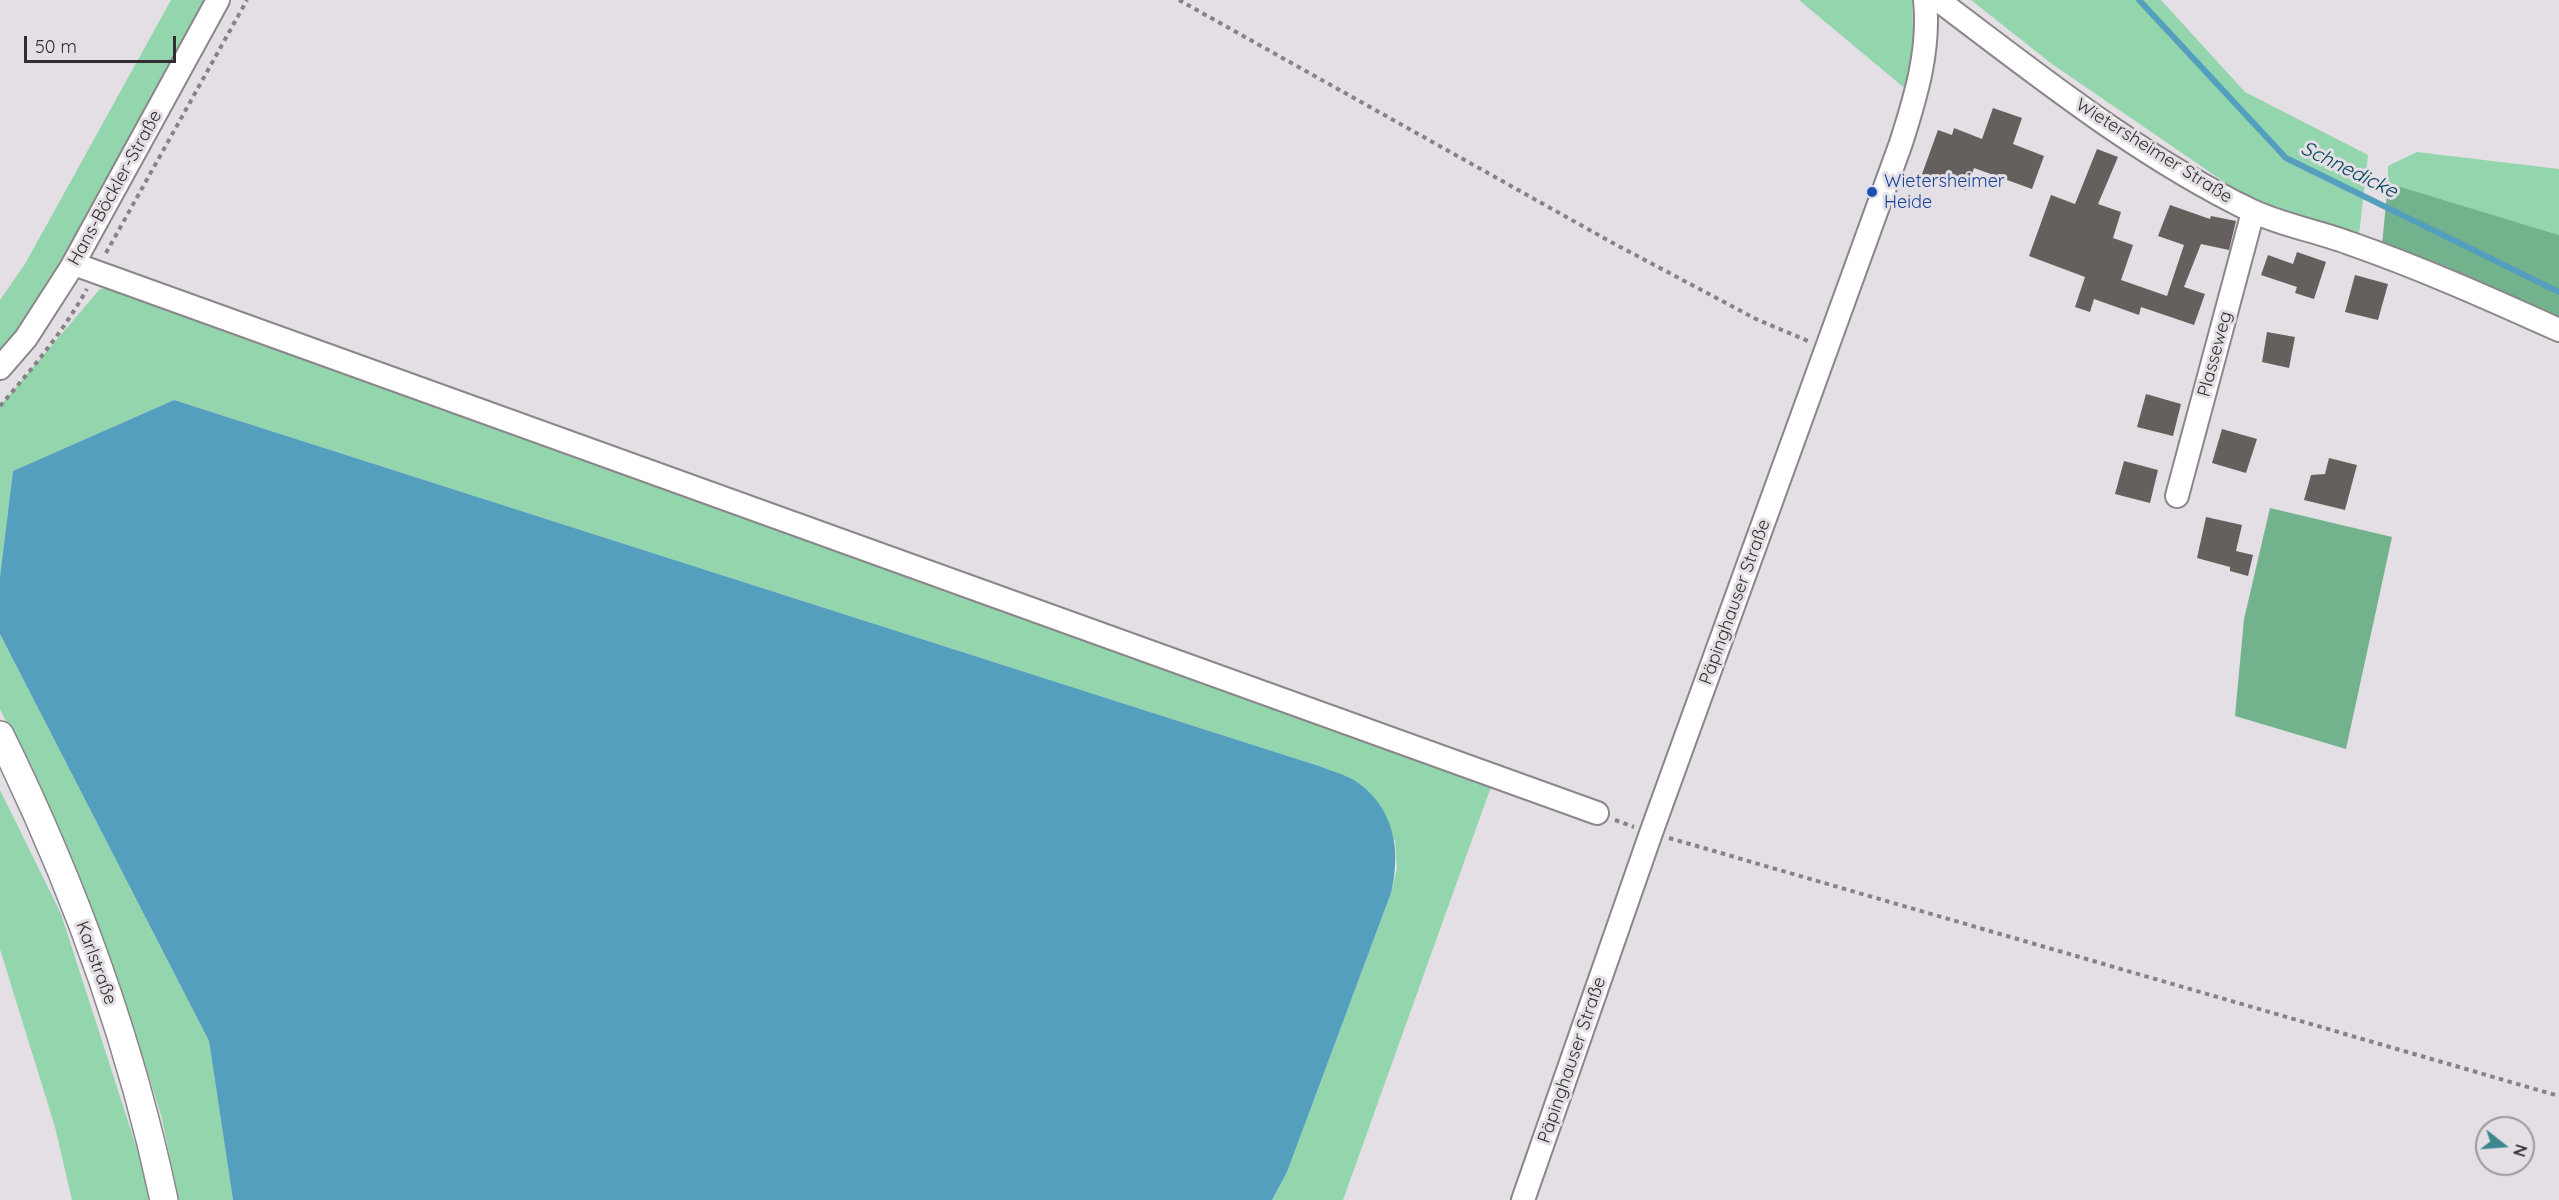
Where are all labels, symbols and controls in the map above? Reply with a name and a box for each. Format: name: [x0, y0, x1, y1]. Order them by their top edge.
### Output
scale bar: [27, 24, 178, 62]
text: 50 m: [35, 35, 77, 58]
street label: Wietersheimer Straße: [2072, 94, 2236, 208]
street label: Hans-Böckler-Straße: [63, 107, 167, 269]
water label: Schnedicke: [2297, 136, 2401, 204]
place label: Wietersheimer Heide: [1884, 171, 2005, 213]
marker: Wietersheimer Heide: [1865, 185, 1879, 199]
street label: Plasseweg: [2193, 309, 2237, 399]
street label: Päpinghauser Straße: [1695, 516, 1775, 688]
street label: Karlstraße: [71, 918, 121, 1008]
street label: Päpinghauser Straße: [1533, 974, 1611, 1146]
north arrow: [2475, 1116, 2535, 1176]
text: N: [2509, 1142, 2532, 1159]

